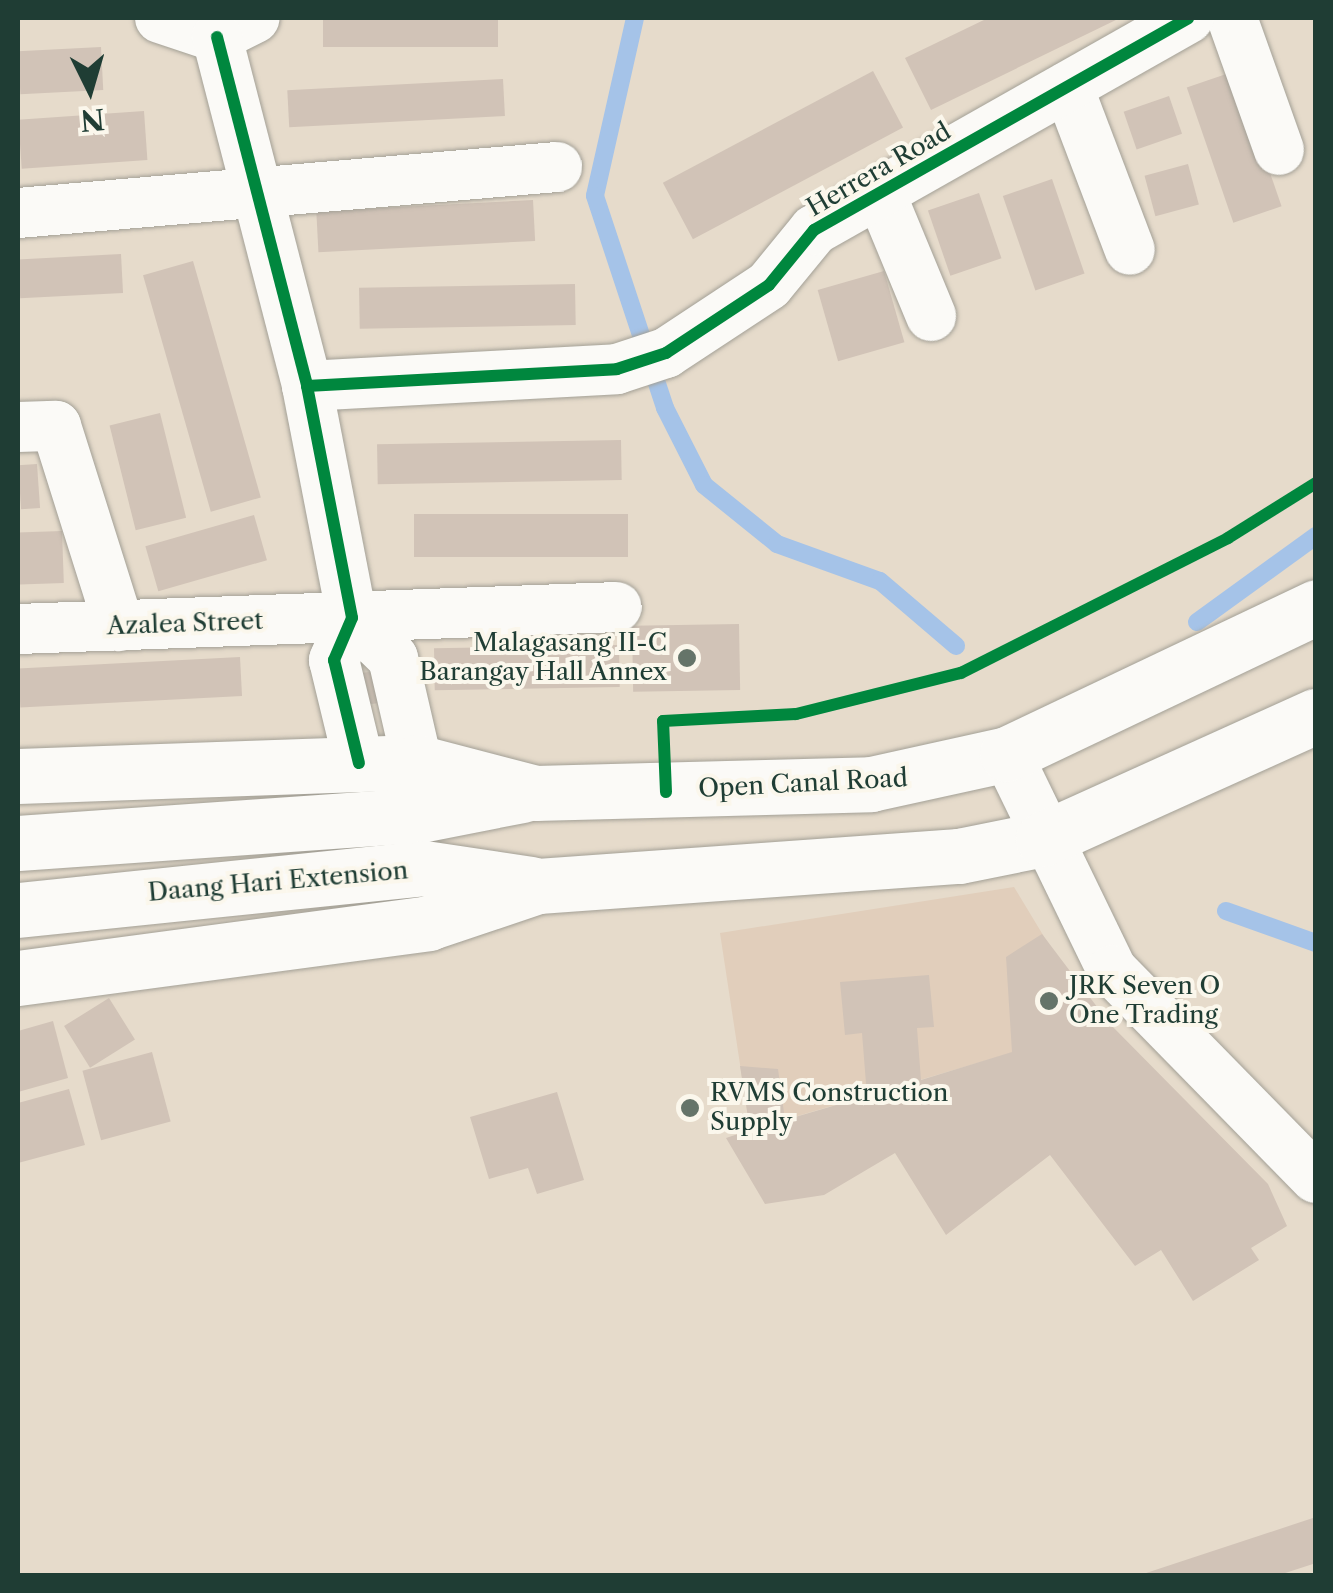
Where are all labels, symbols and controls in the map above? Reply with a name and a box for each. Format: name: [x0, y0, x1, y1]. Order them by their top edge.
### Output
north arrow: [40, 40, 140, 140]
text: N: [79, 102, 106, 138]
street label: Herrera Road: [801, 117, 957, 223]
street label: Azalea Street: [106, 606, 264, 642]
place label: Malagasang II-C Barangay Hall Annex: [418, 629, 667, 688]
marker: Malagasang II-C Barangay Hall Annex: [676, 647, 698, 669]
street label: Open Canal Road: [697, 764, 909, 804]
street label: Daang Hari Extension: [147, 856, 409, 908]
place label: JRK Seven O One Trading: [1069, 972, 1221, 1031]
marker: JRK Seven O One Trading: [1038, 990, 1060, 1012]
place label: RVMS Construction Supply: [710, 1079, 948, 1138]
marker: RVMS Construction Supply: [679, 1097, 701, 1119]

